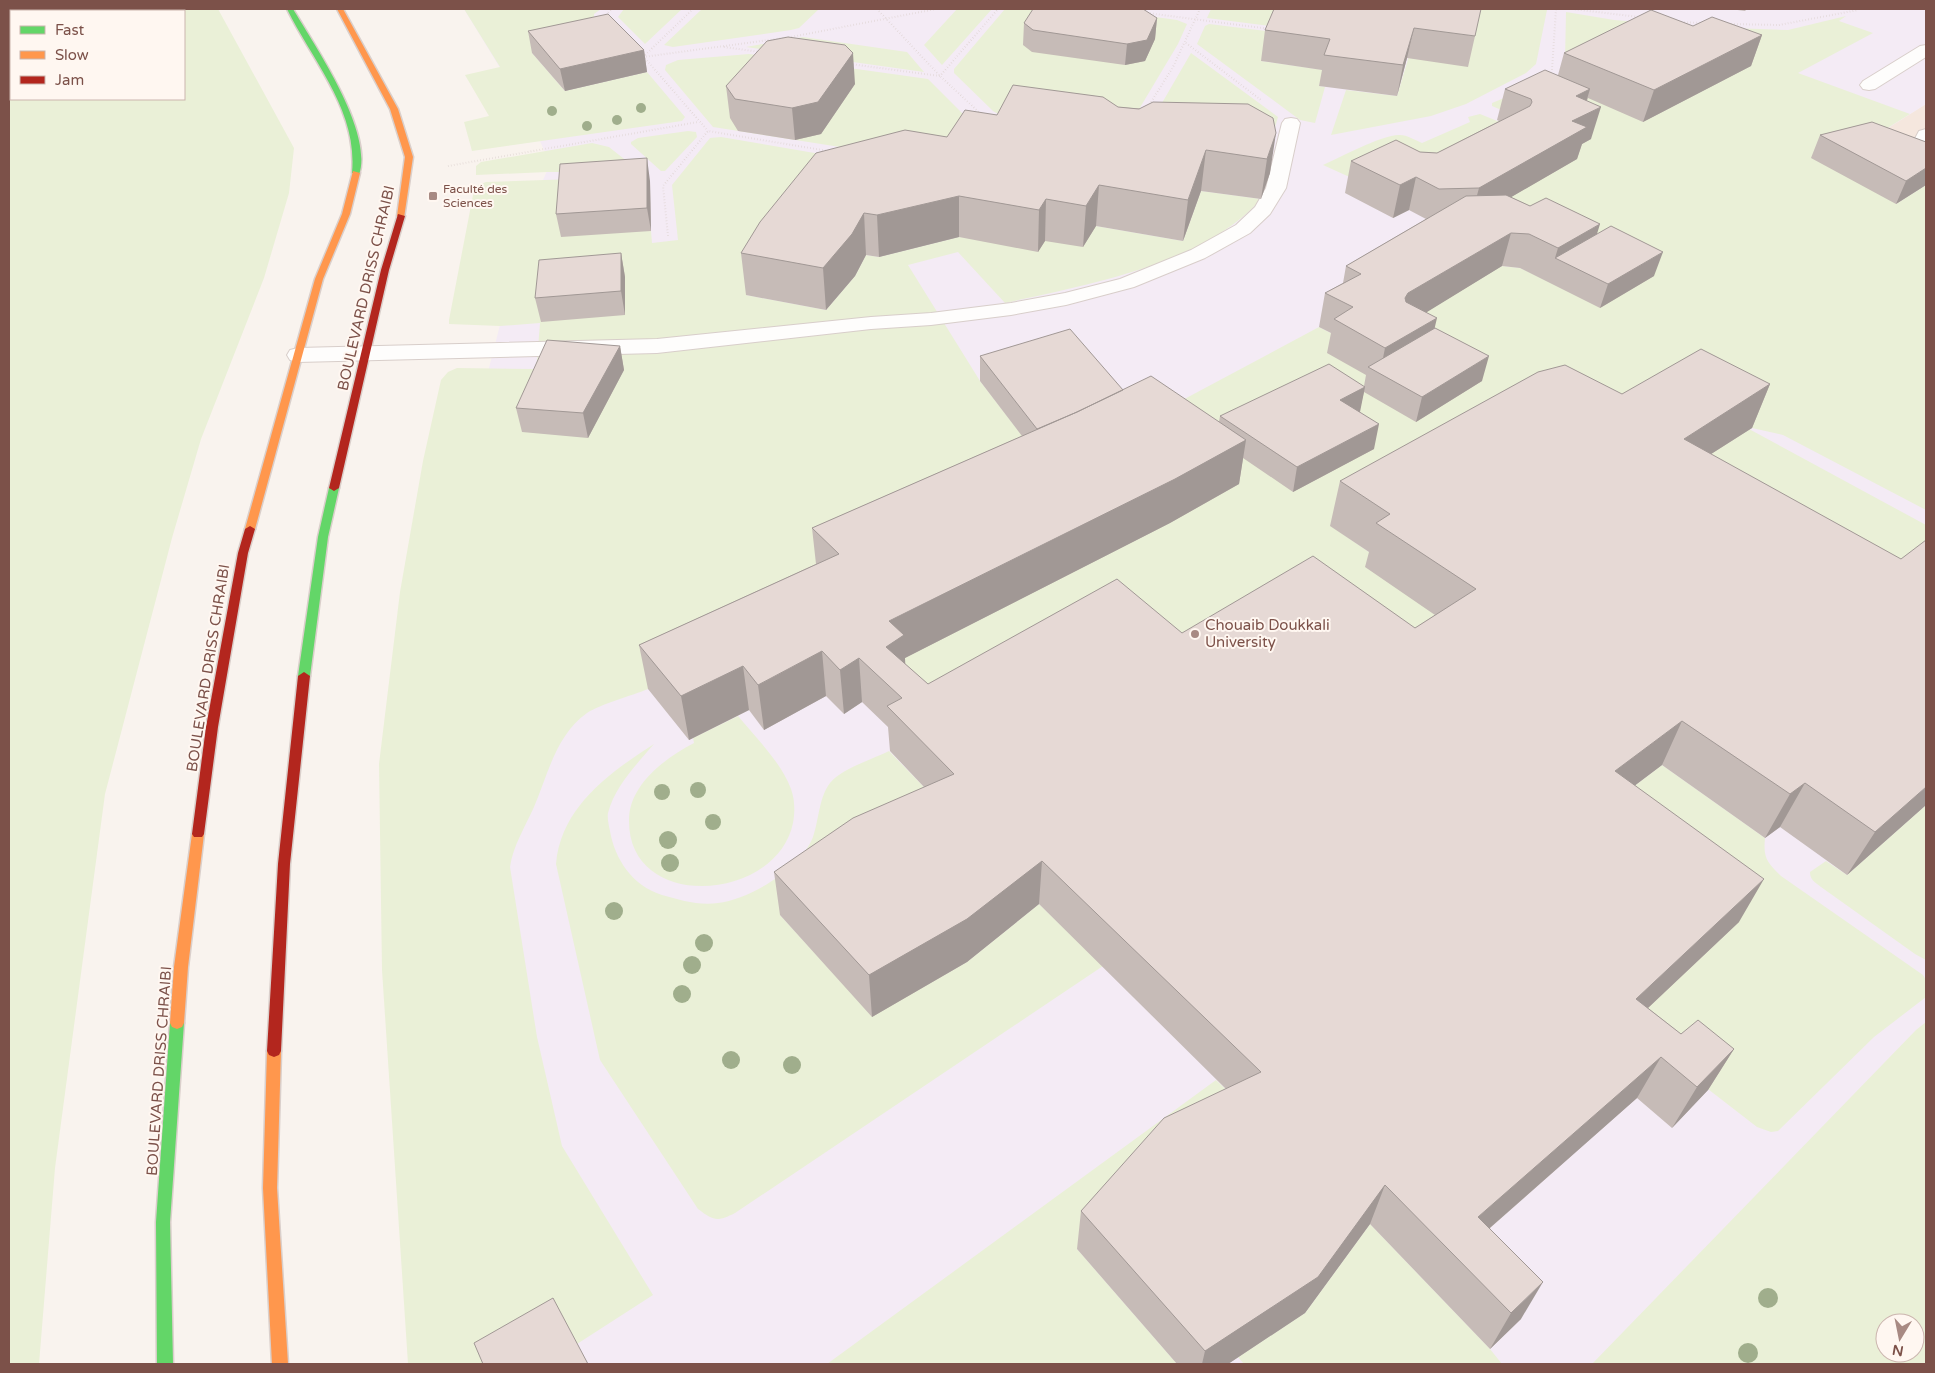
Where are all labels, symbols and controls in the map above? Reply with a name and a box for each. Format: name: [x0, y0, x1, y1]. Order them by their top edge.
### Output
legend: [10, 10, 185, 100]
text: Fast: [55, 21, 85, 39]
text: Slow: [55, 46, 89, 64]
text: Jam: [55, 71, 84, 89]
place label: Faculté des Sciences: [443, 182, 508, 210]
street label: BOULEVARD DRISS CHRAIBI: [334, 184, 398, 392]
marker: Faculté des Sciences: [427, 190, 439, 202]
street label: BOULEVARD DRISS CHRAIBI: [183, 563, 233, 773]
place label: Chouaib Doukkali University: [1205, 616, 1330, 651]
marker: Chouaib Doukkali University: [1189, 628, 1201, 640]
street label: BOULEVARD DRISS CHRAIBI: [143, 966, 175, 1176]
north arrow: [1875, 1313, 1925, 1363]
text: N: [1891, 1341, 1905, 1360]

